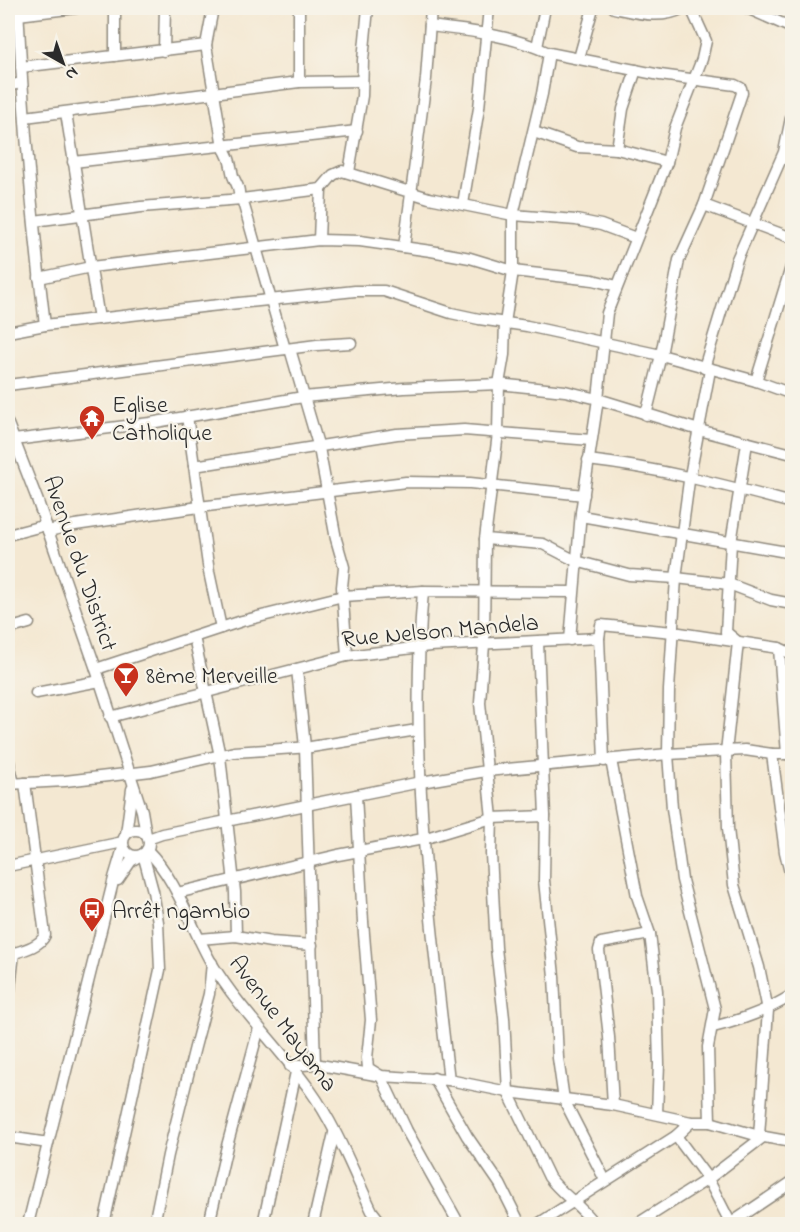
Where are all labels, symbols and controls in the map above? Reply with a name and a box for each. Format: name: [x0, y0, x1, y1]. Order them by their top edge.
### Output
north arrow: [33, 33, 93, 93]
text: N: [59, 60, 83, 86]
place label: Eglise Catholique: [112, 389, 212, 452]
temple icon: Eglise Catholique: [77, 403, 107, 441]
street label: Avenue du District: [32, 471, 125, 656]
street label: Rue Nelson Mandela: [340, 606, 540, 659]
bar icon: 8ème Merveille: [111, 660, 141, 698]
place label: 8ème Merveille: [146, 660, 278, 695]
bus stop icon: Arrêt ngambio: [77, 895, 107, 933]
place label: Arrêt ngambio: [112, 895, 250, 930]
street label: Avenue Mayama: [218, 949, 345, 1101]

